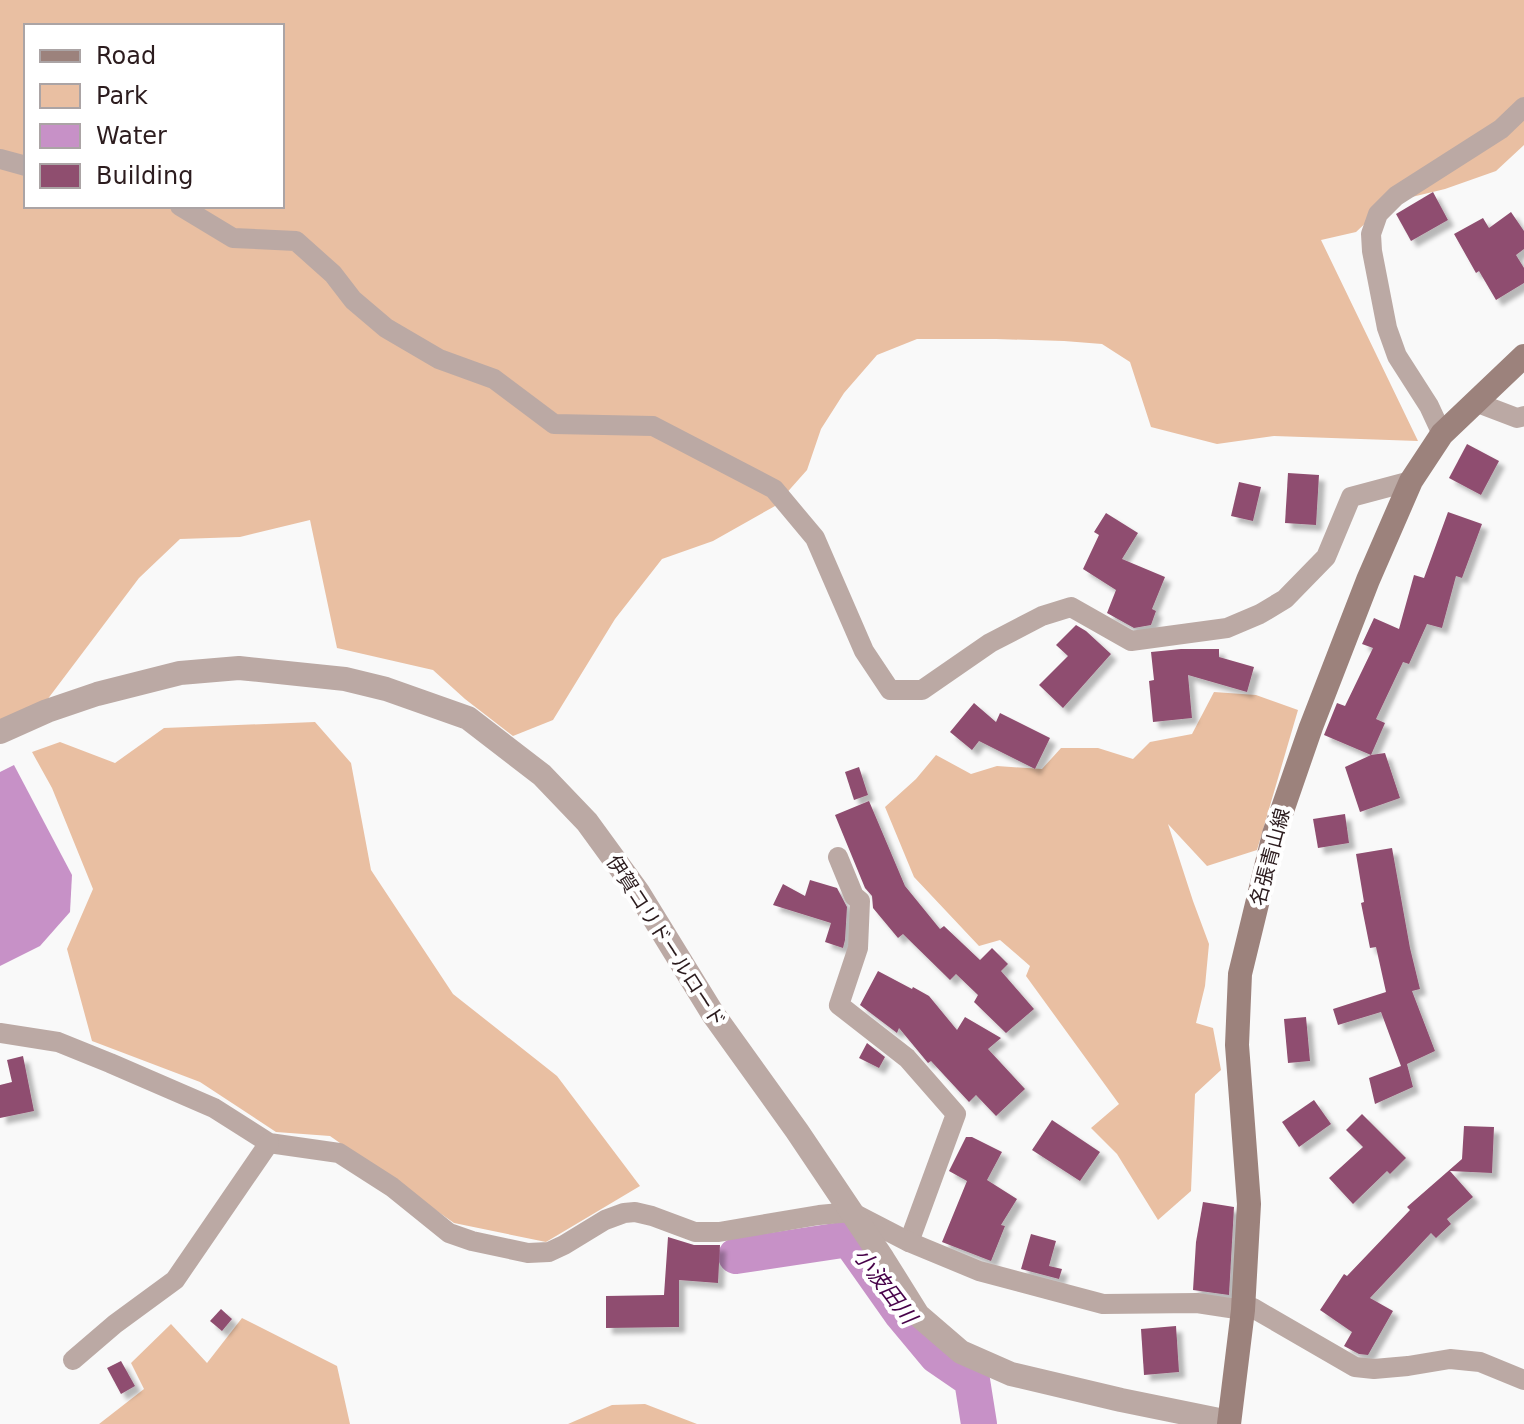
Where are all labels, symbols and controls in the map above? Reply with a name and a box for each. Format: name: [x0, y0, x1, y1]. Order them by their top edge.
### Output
legend: [24, 24, 284, 208]
text: Road: [96, 42, 156, 70]
text: Park: [96, 82, 148, 110]
text: Water: [96, 122, 167, 150]
text: Building: [96, 162, 193, 190]
street label: 名張青山線: [1245, 806, 1295, 908]
street label: 伊賀コリドールロード: [601, 851, 731, 1031]
water label: 小波田川: [849, 1243, 923, 1330]

